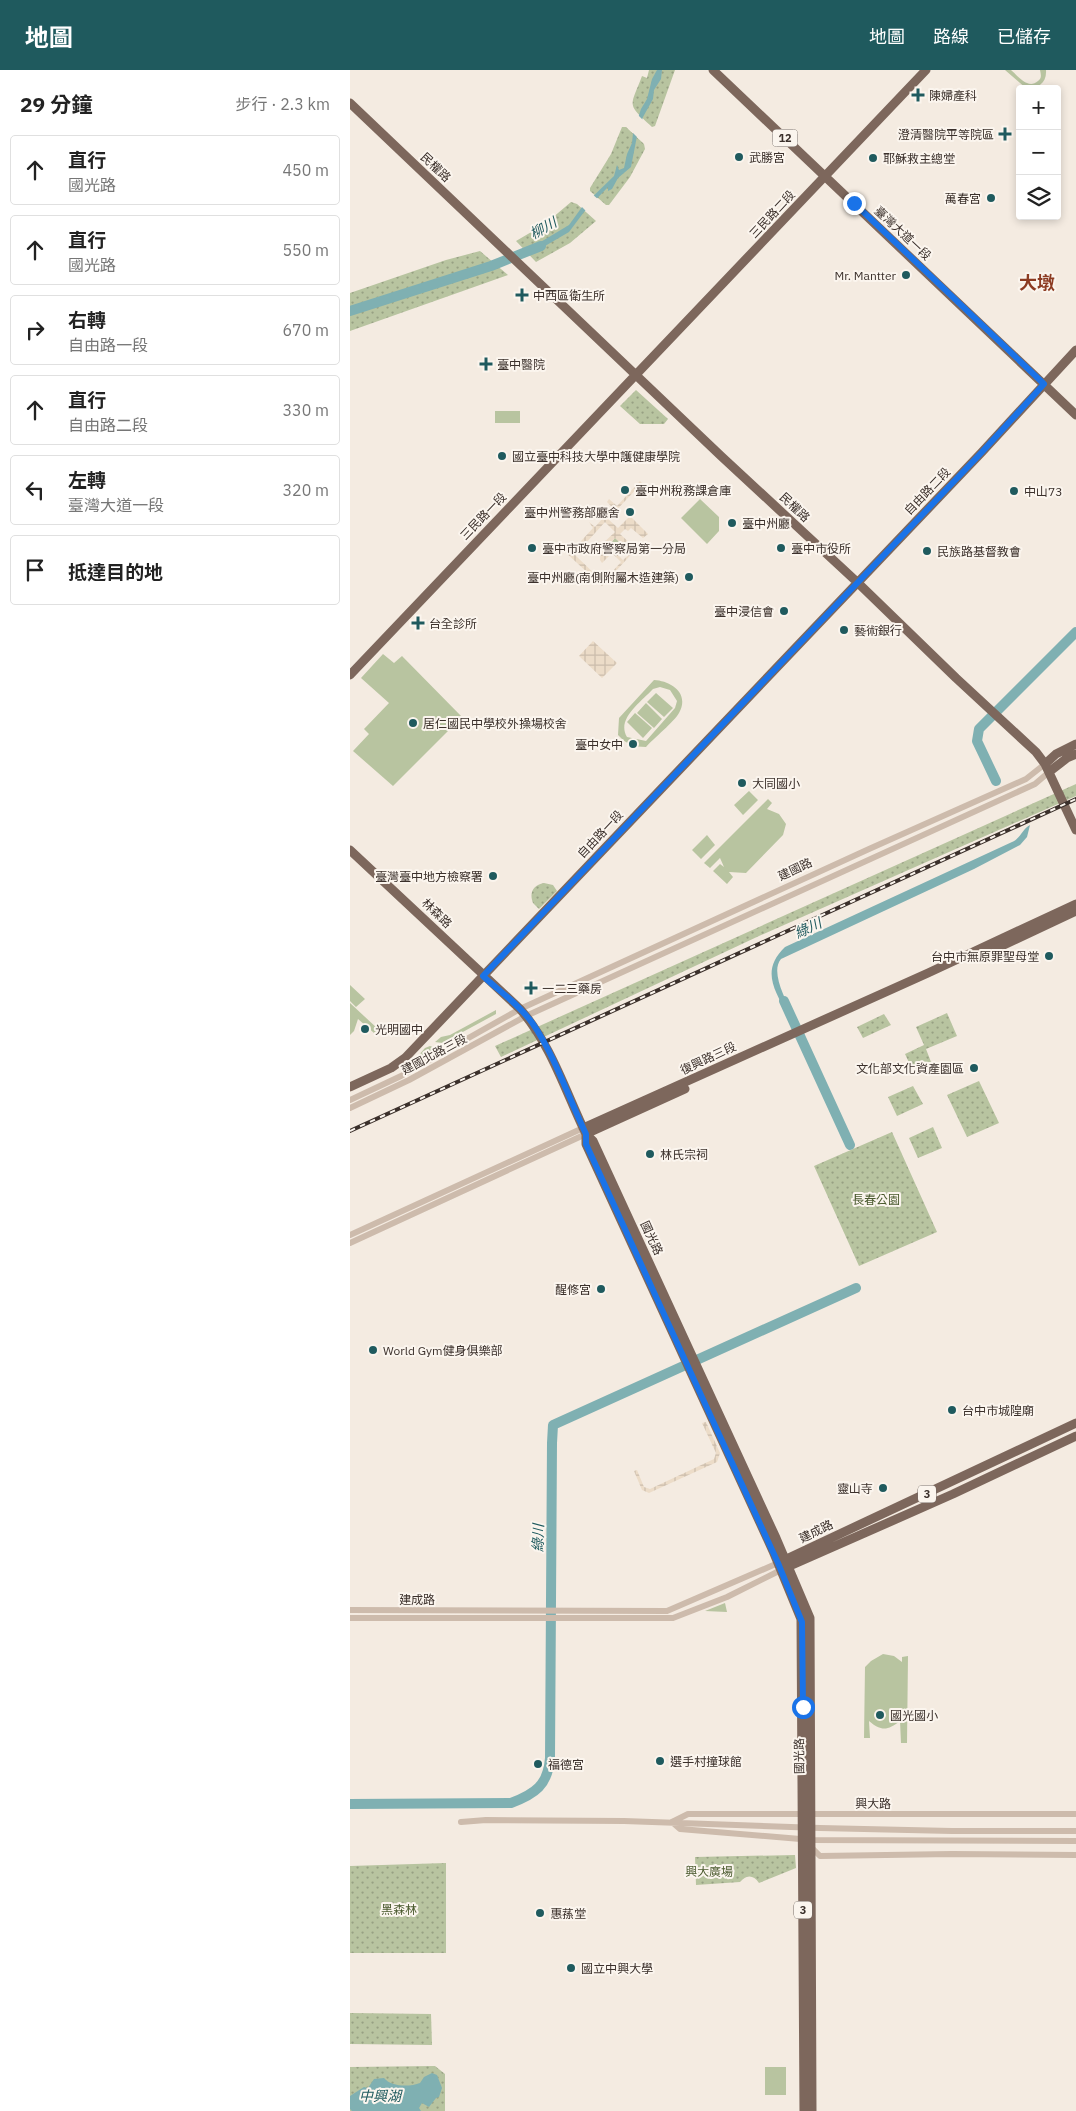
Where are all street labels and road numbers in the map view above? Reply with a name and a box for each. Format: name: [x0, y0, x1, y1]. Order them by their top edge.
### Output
road number: 12: [772, 129, 798, 146]
street label: 民權路: [418, 149, 454, 185]
street label: 三民路二段: [746, 187, 798, 241]
street label: 臺灣大道一段: [872, 203, 934, 263]
street label: 自由路二段: [901, 464, 953, 518]
street label: 三民路一段: [457, 489, 509, 543]
street label: 民權路: [777, 489, 813, 525]
street label: 自由路一段: [574, 807, 626, 861]
street label: 建國路: [776, 855, 814, 883]
street label: 林森路: [419, 895, 455, 931]
street label: 建國北路三段: [399, 1030, 469, 1078]
street label: 復興路三段: [678, 1039, 738, 1077]
street label: 國光路: [638, 1219, 666, 1257]
road number: 3: [918, 1486, 936, 1502]
street label: 建成路: [797, 1516, 835, 1546]
street label: 建成路: [399, 1592, 435, 1607]
street label: 國光路: [791, 1738, 807, 1774]
street label: 興大路: [855, 1796, 891, 1811]
road number: 3: [794, 1902, 812, 1918]

